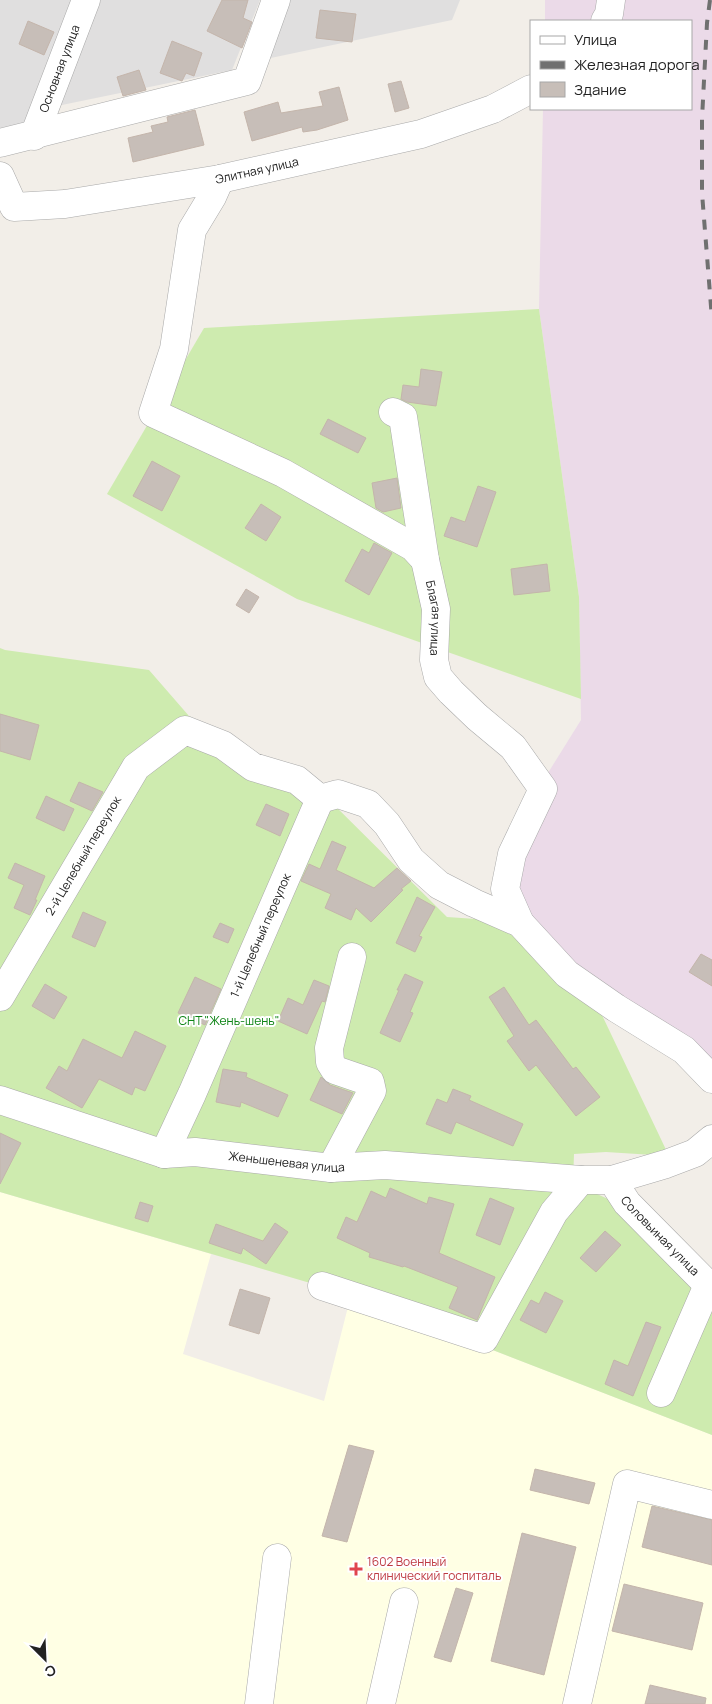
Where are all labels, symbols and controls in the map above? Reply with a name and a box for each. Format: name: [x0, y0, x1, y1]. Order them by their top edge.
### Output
legend: [530, 20, 692, 110]
street label: Основная улица: [35, 22, 84, 115]
text: Улица: [574, 29, 617, 50]
text: Железная дорога: [574, 54, 699, 75]
text: Здание: [574, 79, 627, 100]
street label: Элитная улица: [214, 153, 300, 188]
street label: Благая улица: [422, 579, 445, 656]
street label: 2-й Целебный переулок: [41, 792, 125, 918]
street label: 1-й Целебный переулок: [226, 870, 295, 1000]
park label: СНТ "Жень-шень": [179, 1012, 279, 1029]
street label: Женьшеневая улица: [228, 1147, 345, 1176]
street label: Соловьиная улица: [617, 1193, 703, 1279]
place label: 1602 Военный клинический госпиталь: [367, 1553, 501, 1584]
marker: 1602 Военный клинический госпиталь: [349, 1562, 363, 1576]
north arrow: [20, 1634, 70, 1684]
text: С: [42, 1661, 59, 1682]

